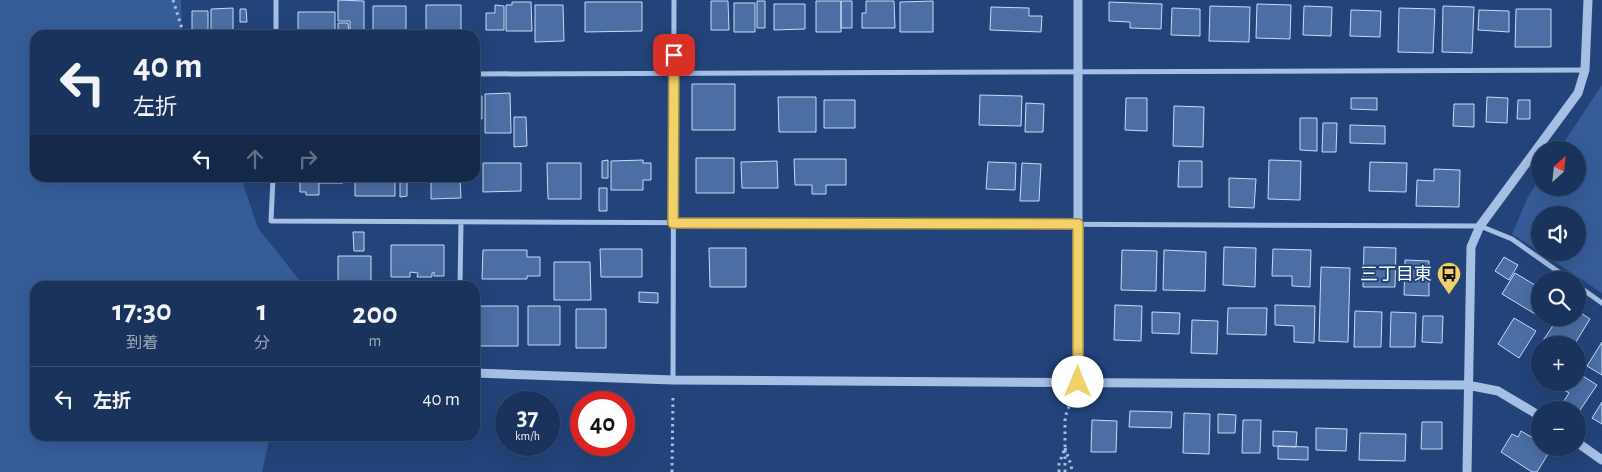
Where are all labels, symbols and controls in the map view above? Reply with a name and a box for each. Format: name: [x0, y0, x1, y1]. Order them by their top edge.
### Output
pin: [653, 34, 695, 76]
icon: arrive: [660, 41, 688, 69]
text: 40 m: [133, 49, 202, 84]
icon: left: [50, 50, 115, 115]
text: 左折: [133, 96, 177, 118]
north arrow: [1531, 141, 1586, 196]
map controls: [1531, 141, 1586, 456]
icon: left: [188, 145, 216, 173]
icon: ahead: [241, 145, 269, 173]
icon: right: [294, 145, 322, 173]
button: sound: [1531, 206, 1586, 261]
bus stop icon: 三丁目東: [1436, 261, 1462, 295]
place label: 三丁目東: [1360, 265, 1432, 284]
button: search: [1531, 271, 1586, 326]
text: 17:30: [112, 296, 172, 326]
text: 1: [256, 296, 267, 326]
text: 200: [352, 299, 398, 329]
text: m: [369, 333, 381, 349]
text: 到着: [126, 335, 158, 351]
text: 分: [254, 335, 270, 351]
button: +: [1531, 336, 1586, 391]
position arrow: [1051, 355, 1103, 407]
icon: left: [50, 385, 78, 413]
text: 40 m: [422, 390, 460, 409]
speed limit sign: 40: [570, 391, 635, 456]
text: 左折: [93, 392, 131, 411]
button: −: [1531, 401, 1586, 456]
text: 37: [517, 405, 538, 430]
text: km/h: [515, 430, 540, 442]

